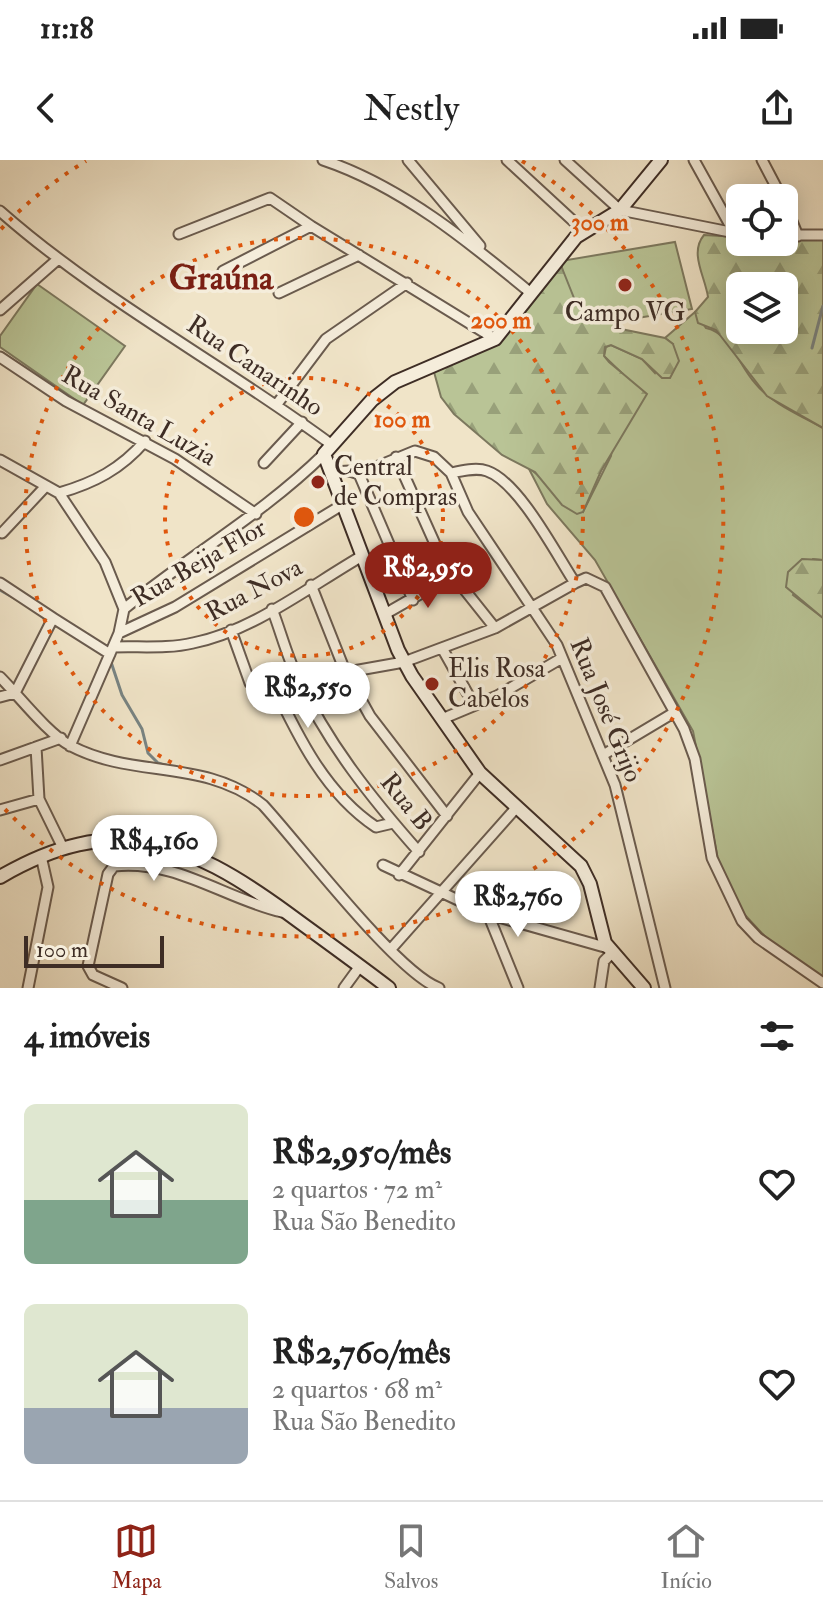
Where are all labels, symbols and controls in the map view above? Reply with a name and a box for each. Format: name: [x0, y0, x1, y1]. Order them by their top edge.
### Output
text: 11:18: [40, 10, 94, 47]
icon: back: [24, 86, 68, 130]
text: Nestly: [364, 86, 459, 131]
icon: share: [755, 86, 799, 130]
map controls: [726, 184, 798, 344]
button: locate: [726, 184, 798, 256]
text: 300 m: [571, 207, 629, 238]
district label: Graúna: [169, 257, 274, 300]
button: layers: [726, 272, 798, 344]
marker: Campo VG: [616, 276, 634, 294]
place label: Campo VG: [565, 297, 685, 330]
text: 200 m: [471, 305, 532, 336]
street label: Rua Canarinho: [181, 309, 329, 423]
street label: Rua Santa Luzia: [56, 359, 222, 473]
text: 100 m: [374, 404, 431, 435]
place label: Central de Compras: [334, 451, 457, 514]
marker: Central de Compras: [309, 473, 327, 491]
centre of rings: [290, 503, 318, 531]
street label: Rua Beija Flor: [126, 512, 272, 614]
pin: R$2,950: [354, 542, 502, 610]
street label: Rua Nova: [200, 551, 308, 629]
text: R$2,950: [383, 552, 473, 584]
street label: Rua José Grijo: [563, 633, 649, 787]
place label: Elis Rosa Cabelos: [448, 653, 545, 715]
pin: R$2,550: [234, 662, 382, 730]
text: R$2,550: [264, 672, 352, 704]
marker: Elis Rosa Cabelos: [423, 675, 441, 693]
street label: Rua B: [373, 767, 439, 837]
pin: R$4,160: [80, 815, 228, 883]
text: R$4,160: [109, 825, 199, 857]
pin: R$2,760: [444, 871, 592, 939]
text: R$2,760: [473, 881, 563, 913]
scale bar: [24, 932, 164, 968]
text: 100 m: [36, 936, 88, 964]
icon: filters: [755, 1014, 799, 1058]
text: 4 imóveis: [24, 1015, 150, 1058]
text: R$2,950/mês: [272, 1131, 451, 1174]
icon: home: [88, 1136, 184, 1232]
icon: heart: [755, 1162, 799, 1206]
text: 2 quartos · 72 m²: [272, 1174, 442, 1206]
text: Rua São Benedito: [272, 1206, 456, 1238]
text: R$2,760/mês: [272, 1331, 451, 1374]
icon: home: [88, 1336, 184, 1432]
icon: heart: [755, 1362, 799, 1406]
text: 2 quartos · 68 m²: [272, 1374, 442, 1406]
text: Rua São Benedito: [272, 1406, 456, 1438]
tab: Mapa: [111, 1519, 162, 1595]
tab: Salvos: [384, 1519, 438, 1595]
tab: Início: [661, 1519, 712, 1595]

